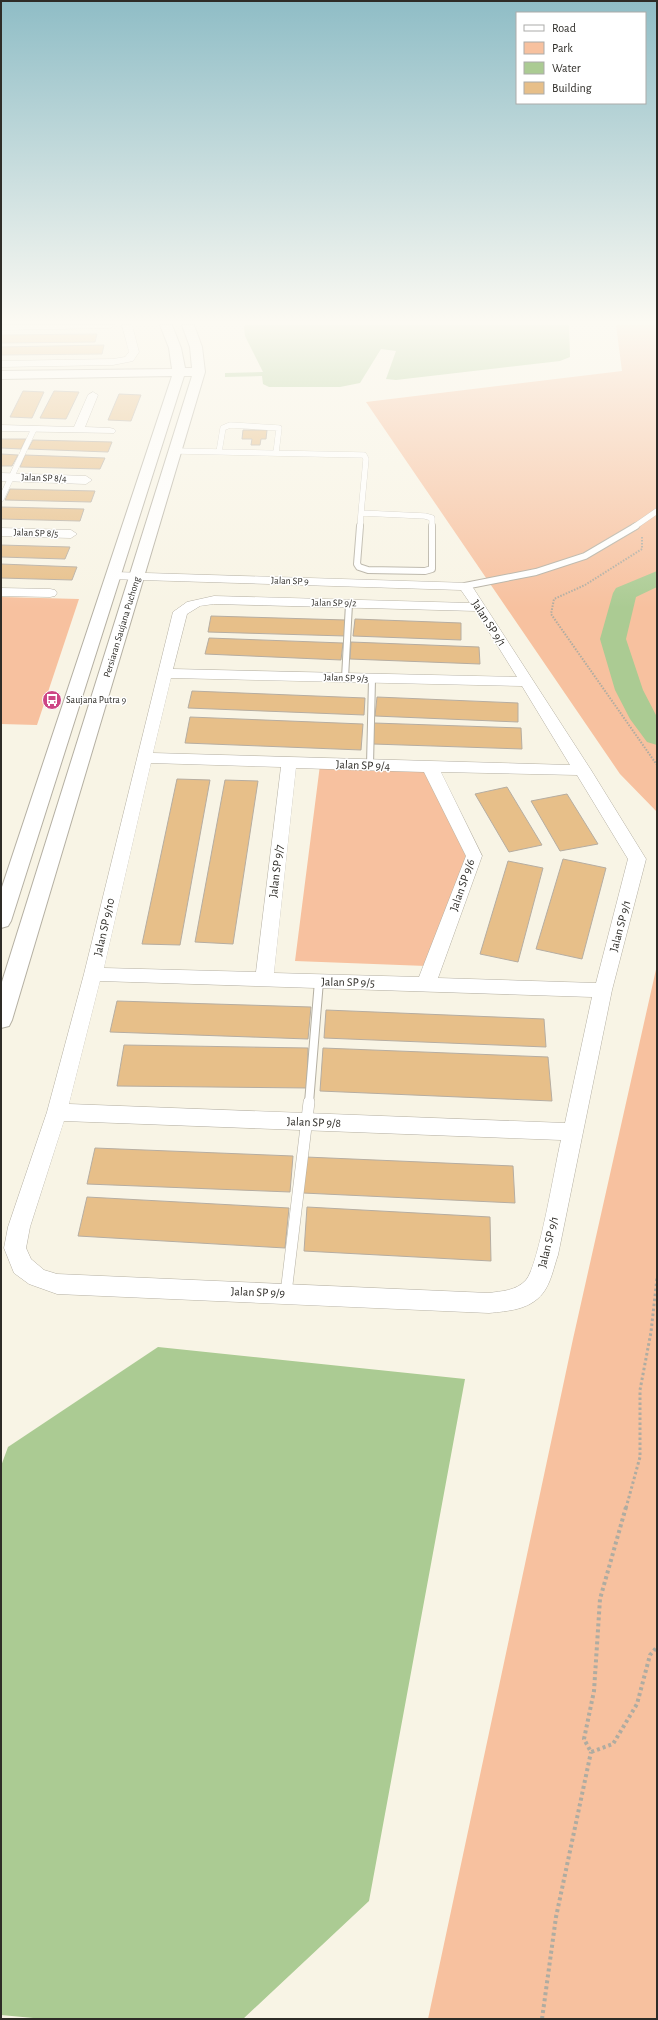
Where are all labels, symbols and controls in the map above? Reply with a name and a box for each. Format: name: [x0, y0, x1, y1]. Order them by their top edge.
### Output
legend: [516, 12, 646, 104]
text: Road: [552, 22, 576, 34]
text: Park: [552, 42, 573, 54]
text: Water: [552, 62, 581, 74]
text: Building: [552, 82, 592, 94]
street label: Jalan SP 8/4: [21, 472, 67, 484]
street label: Jalan SP 8/5: [13, 527, 59, 539]
street label: Persiaran Saujana Puchong: [102, 575, 142, 678]
street label: Jalan SP 9: [271, 575, 309, 587]
street label: Jalan SP 9/2: [311, 598, 357, 608]
street label: Jalan SP 9/1: [470, 598, 508, 648]
street label: Jalan SP 9/3: [324, 672, 368, 684]
bus stop icon: Saujana Putra 9: [41, 689, 63, 711]
place label: Saujana Putra 9: [66, 695, 127, 705]
street label: Jalan SP 9/4: [336, 758, 391, 772]
street label: Jalan SP 9/7: [267, 844, 285, 898]
street label: Jalan SP 9/6: [448, 857, 477, 913]
street label: Jalan SP 9/10: [92, 897, 116, 957]
street label: Jalan SP 9/1: [607, 899, 633, 953]
street label: Jalan SP 9/5: [321, 976, 375, 988]
street label: Jalan SP 9/8: [287, 1115, 342, 1129]
street label: Jalan SP 9/1: [536, 1215, 560, 1269]
street label: Jalan SP 9/9: [231, 1285, 286, 1299]

